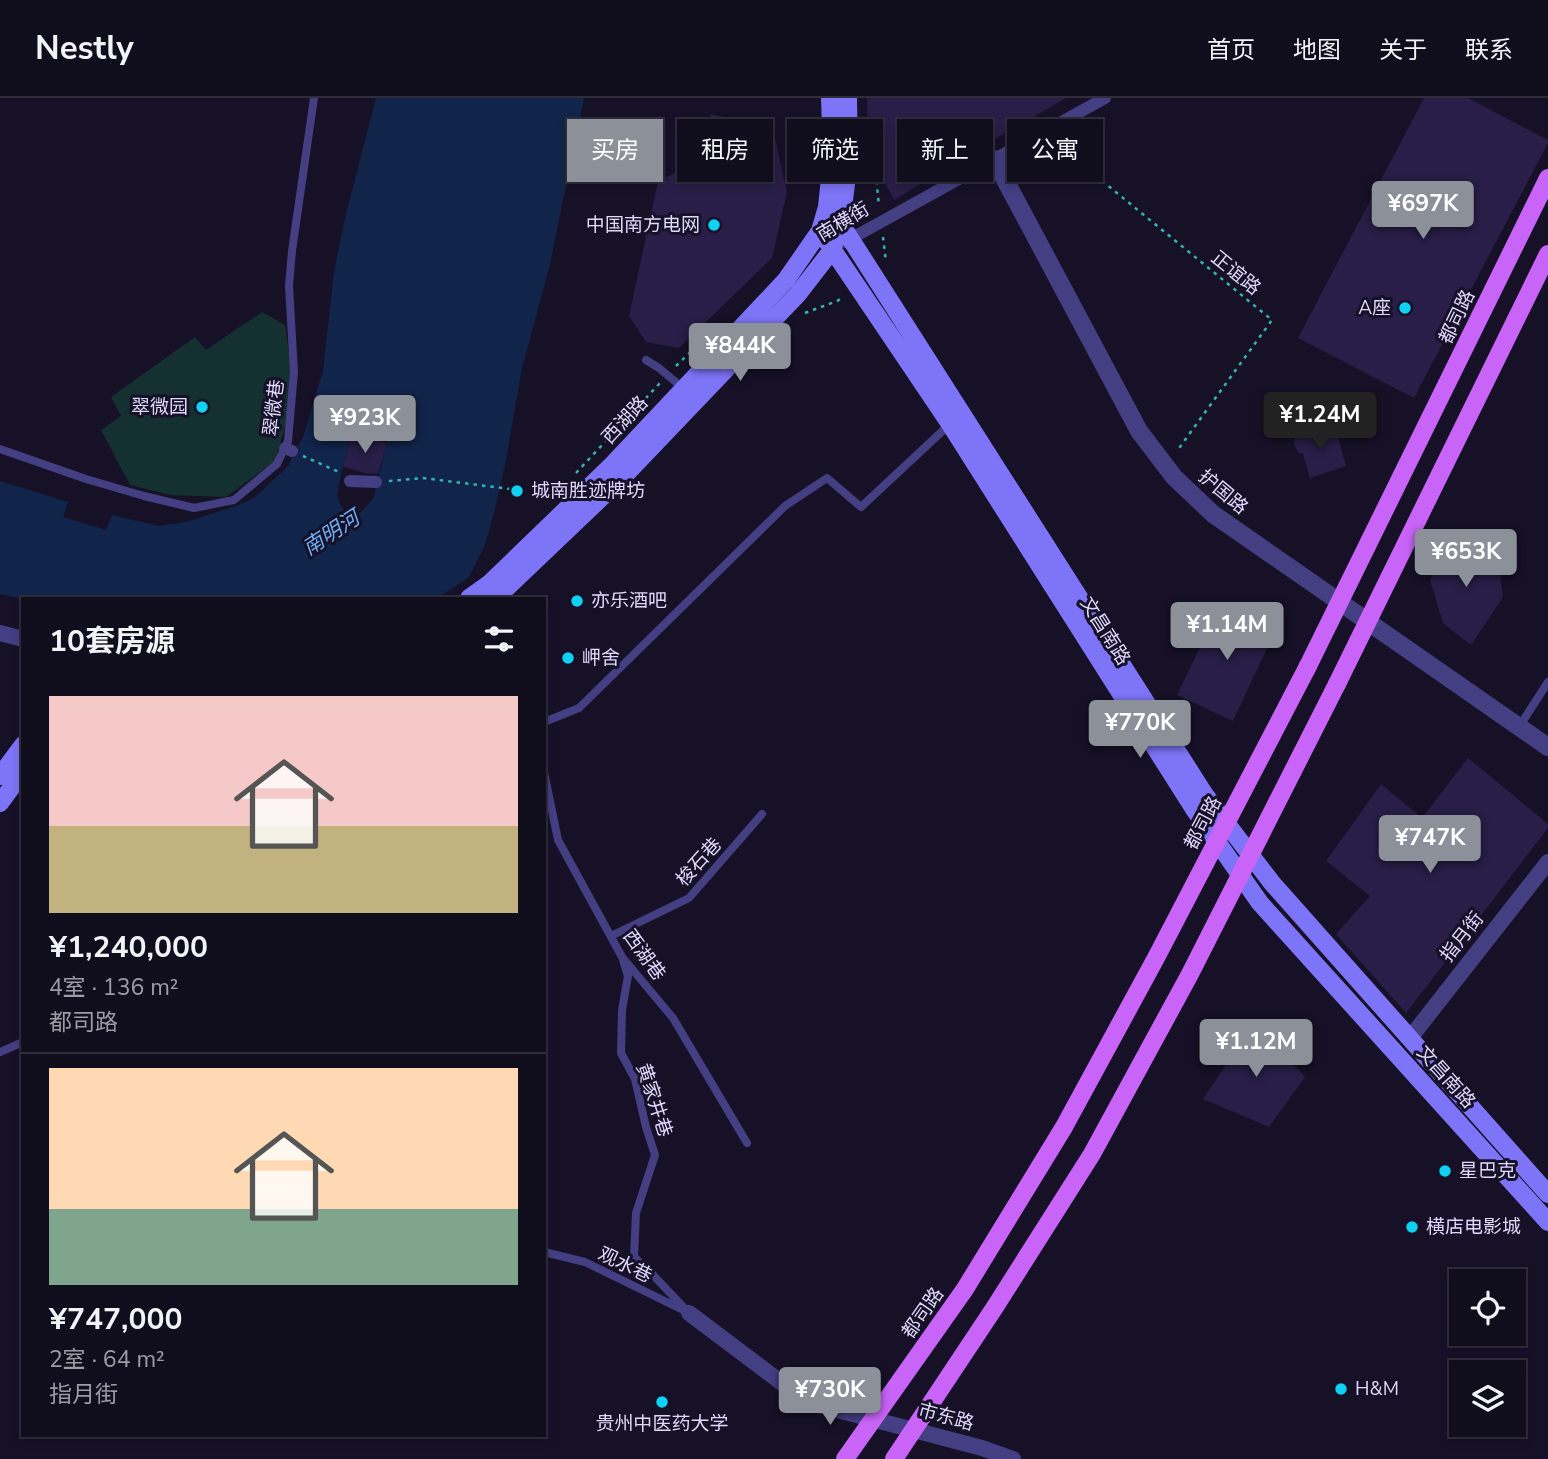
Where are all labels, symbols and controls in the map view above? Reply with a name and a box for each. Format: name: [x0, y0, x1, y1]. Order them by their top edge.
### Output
text: Nestly: [35, 26, 134, 71]
text: 首页: [1207, 34, 1255, 66]
text: 地图: [1293, 34, 1341, 66]
text: 关于: [1379, 34, 1427, 66]
text: 联系: [1465, 34, 1513, 66]
chip: 买房: [567, 119, 663, 182]
chip: 租房: [677, 119, 773, 182]
chip: 筛选: [787, 119, 883, 182]
chip: 新上: [897, 119, 993, 182]
chip: 公寓: [1007, 119, 1103, 182]
pin: ¥697K: [1374, 181, 1472, 241]
text: ¥697K: [1388, 188, 1458, 219]
street label: 南横街: [812, 196, 874, 248]
place label: 中国南方电网: [586, 212, 700, 238]
marker: 中国南方电网: [706, 217, 722, 233]
street label: 正谊路: [1206, 245, 1266, 301]
street label: 都司路: [1433, 286, 1481, 348]
place label: A座: [1358, 295, 1391, 321]
marker: A座: [1397, 300, 1413, 316]
pin: ¥844K: [691, 324, 789, 383]
text: ¥844K: [705, 330, 775, 361]
street label: 翠微巷: [258, 378, 290, 438]
street label: 西湖路: [596, 390, 654, 450]
pin: ¥1.24M: [1263, 392, 1377, 452]
place label: 翠微园: [131, 394, 188, 420]
pin: ¥923K: [316, 396, 414, 455]
marker: 翠微园: [194, 399, 210, 415]
text: ¥1.24M: [1280, 399, 1360, 430]
text: ¥923K: [330, 402, 400, 433]
street label: 护国路: [1193, 464, 1253, 520]
place label: 城南胜迹牌坊: [531, 478, 645, 504]
marker: 城南胜迹牌坊: [509, 483, 525, 499]
water label: 南明河: [297, 502, 368, 562]
pin: ¥653K: [1417, 530, 1515, 589]
text: ¥653K: [1431, 536, 1501, 567]
place label: 亦乐酒吧: [591, 588, 667, 614]
street label: 文昌南路: [1074, 592, 1136, 670]
marker: 亦乐酒吧: [569, 593, 585, 609]
pin: ¥1.14M: [1170, 602, 1284, 662]
text: ¥1.14M: [1187, 609, 1267, 640]
icon: filters: [480, 620, 518, 658]
text: 10套房源: [49, 621, 175, 662]
place label: 岬舍: [582, 645, 620, 671]
marker: 岬舍: [560, 650, 576, 666]
pin: ¥770K: [1091, 700, 1189, 760]
text: ¥770K: [1105, 707, 1175, 738]
icon: home: [221, 741, 347, 867]
street label: 都司路: [1178, 792, 1228, 854]
pin: ¥747K: [1381, 816, 1479, 875]
text: ¥747K: [1395, 822, 1465, 853]
street label: 梭石巷: [670, 832, 728, 892]
street label: 指月街: [1434, 907, 1490, 967]
street label: 西湖巷: [617, 924, 671, 986]
text: ¥1,240,000: [49, 927, 208, 968]
text: 4室 · 136 m²: [49, 972, 179, 1003]
text: 都司路: [49, 1007, 118, 1038]
pin: ¥1.12M: [1199, 1020, 1313, 1079]
text: ¥1.12M: [1216, 1026, 1296, 1057]
street label: 文昌南路: [1411, 1040, 1481, 1114]
street label: 黄家井巷: [630, 1060, 678, 1140]
icon: home: [221, 1113, 347, 1239]
place label: 星巴克: [1459, 1158, 1516, 1184]
marker: 星巴克: [1437, 1163, 1453, 1179]
place label: 横店电影城: [1426, 1214, 1521, 1240]
marker: 横店电影城: [1404, 1219, 1420, 1235]
street label: 观水巷: [594, 1241, 656, 1289]
map controls: [1449, 1269, 1526, 1437]
button: locate: [1449, 1269, 1526, 1346]
street label: 都司路: [896, 1282, 950, 1344]
text: ¥747,000: [49, 1299, 182, 1340]
text: 2室 · 64 m²: [49, 1344, 165, 1375]
button: layers: [1449, 1360, 1526, 1437]
pin: ¥730K: [781, 1368, 879, 1427]
text: ¥730K: [795, 1374, 865, 1405]
place label: H&M: [1355, 1376, 1399, 1402]
text: 指月街: [49, 1379, 118, 1410]
marker: H&M: [1333, 1381, 1349, 1397]
marker: 贵州中医药大学: [654, 1394, 670, 1410]
street label: 市东路: [915, 1397, 977, 1437]
place label: 贵州中医药大学: [595, 1411, 729, 1437]

